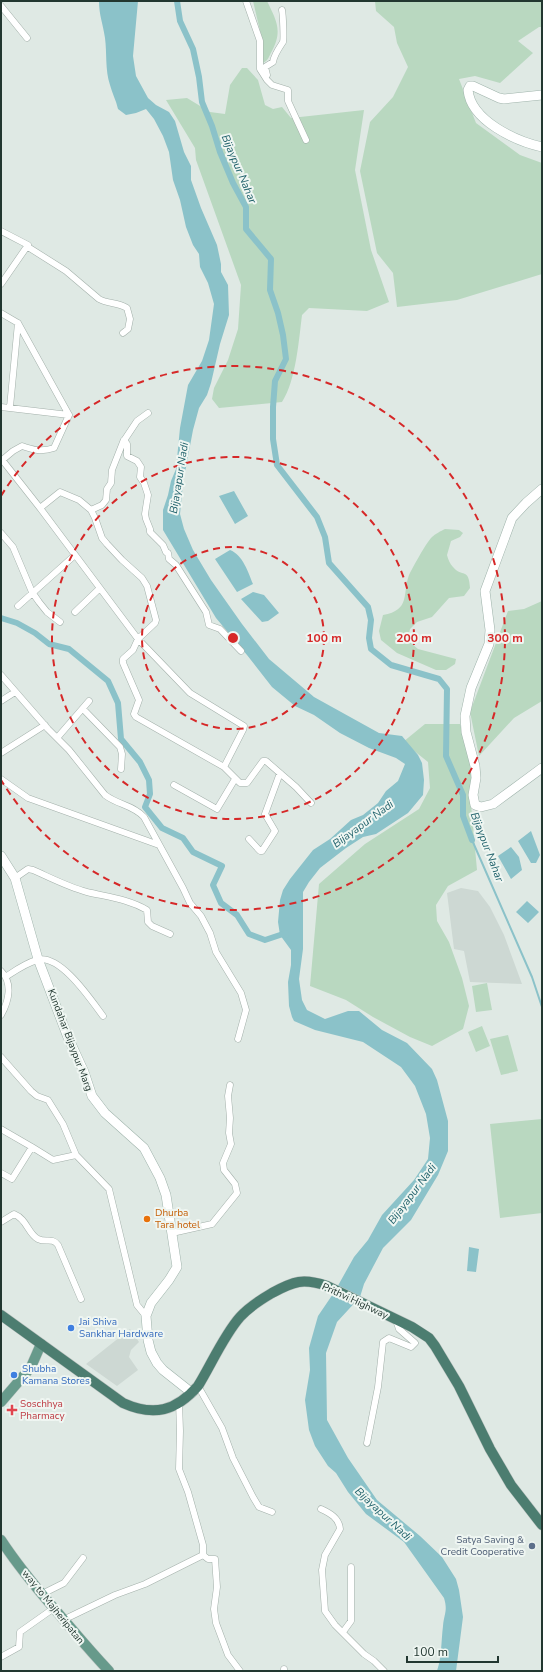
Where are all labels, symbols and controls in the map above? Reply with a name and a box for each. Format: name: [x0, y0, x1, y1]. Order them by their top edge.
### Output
water label: Bijaypur Nahar: [218, 132, 261, 207]
water label: Bijayapur Nadi: [166, 441, 192, 515]
text: 100 m: [306, 630, 342, 646]
text: 200 m: [396, 630, 432, 646]
text: 300 m: [487, 630, 523, 646]
centre of rings: [226, 631, 240, 645]
water label: Bijayapur Nadi: [329, 797, 397, 851]
water label: Bijaypur Nahar: [467, 810, 508, 885]
street label: Kundahar Bijaypur Marg: [44, 987, 96, 1093]
water label: Bijayapur Nadi: [384, 1160, 440, 1227]
place label: Dhurba Tara hotel: [155, 1206, 200, 1232]
marker: Dhurba Tara hotel: [142, 1214, 152, 1224]
street label: Prithvi Highway: [320, 1280, 391, 1323]
place label: Jai Shiva Sankhar Hardware: [78, 1315, 163, 1341]
marker: Jai Shiva Sankhar Hardware: [66, 1323, 76, 1333]
place label: Shubha Kamana Stores: [22, 1362, 90, 1388]
marker: Shubha Kamana Stores: [9, 1370, 19, 1380]
place label: Soschhya Pharmacy: [20, 1397, 65, 1423]
marker: Soschhya Pharmacy: [7, 1405, 17, 1415]
water label: Bijayapur Nadi: [352, 1484, 415, 1544]
place label: Satya Saving & Credit Cooperative: [441, 1533, 524, 1559]
marker: Satya Saving & Credit Cooperative: [527, 1541, 537, 1551]
street label: way to Majheripatan: [19, 1567, 87, 1647]
scale bar: [407, 1638, 498, 1664]
text: 100 m: [413, 1644, 448, 1660]

